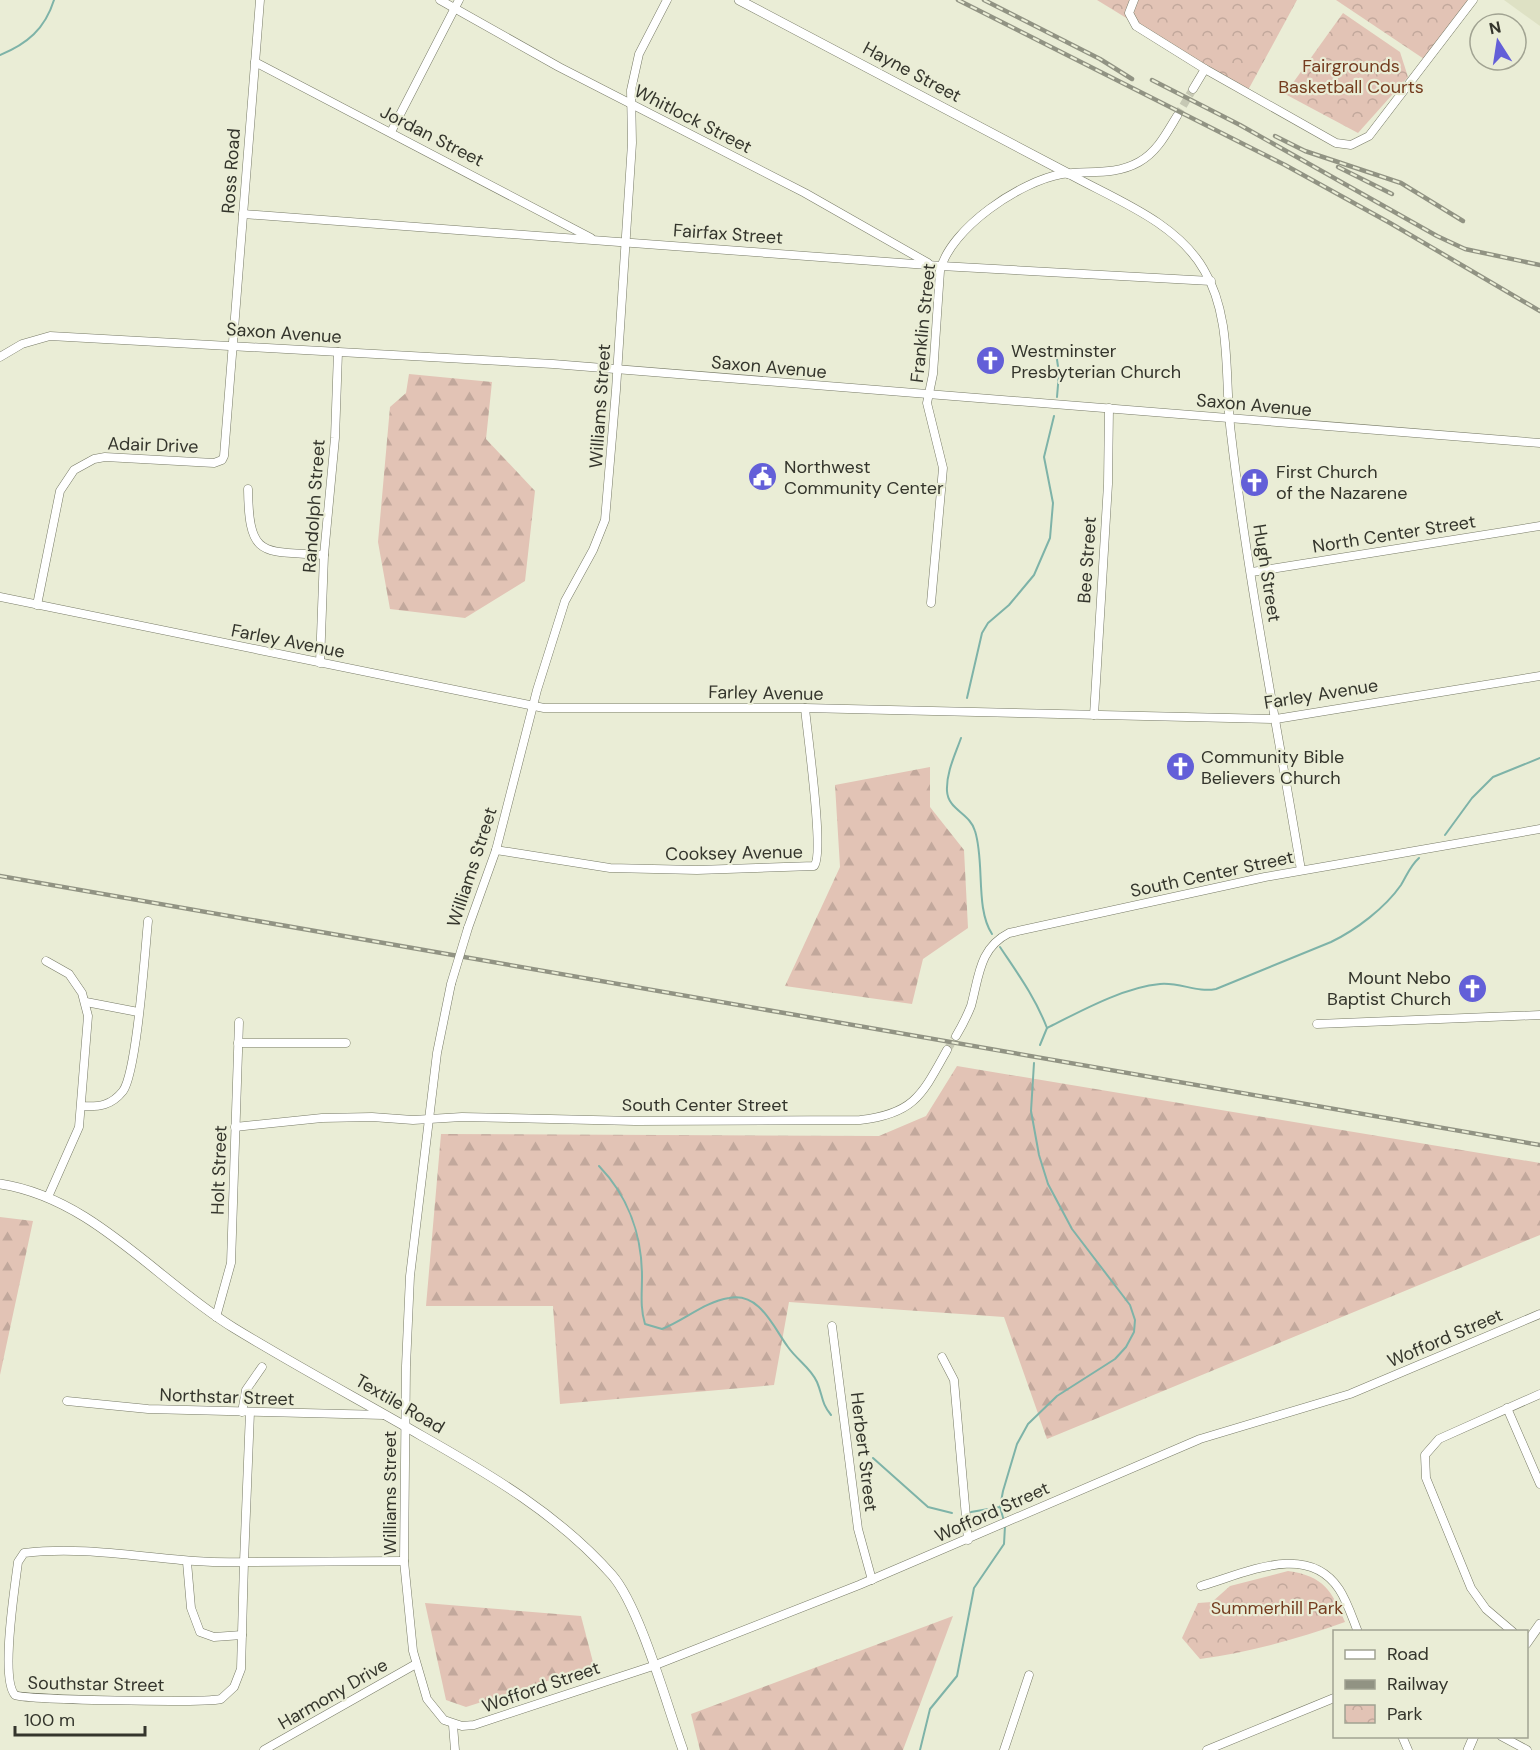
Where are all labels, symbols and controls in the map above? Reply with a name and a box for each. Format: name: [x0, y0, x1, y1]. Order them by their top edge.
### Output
north arrow: [1468, 12, 1528, 72]
text: N: [1487, 16, 1503, 39]
street label: Hayne Street: [859, 36, 965, 108]
park label: Fairgrounds Basketball Courts: [1278, 54, 1424, 99]
street label: Whitlock Street: [630, 79, 756, 159]
street label: Jordan Street: [376, 100, 488, 172]
street label: Ross Road: [216, 127, 246, 215]
street label: Fairfax Street: [672, 218, 784, 250]
street label: Franklin Street: [905, 262, 941, 384]
street label: Saxon Avenue: [225, 317, 343, 349]
place label: Westminster Presbyterian Church: [1011, 339, 1181, 384]
street label: Williams Street: [584, 343, 616, 469]
church icon: Westminster Presbyterian Church: [974, 345, 1006, 377]
street label: Saxon Avenue: [710, 350, 828, 384]
street label: Saxon Avenue: [1195, 388, 1313, 422]
street label: Adair Drive: [107, 431, 199, 459]
street label: Randolph Street: [297, 438, 331, 574]
place label: Northwest Community Center: [784, 455, 944, 500]
place label: First Church of the Nazarene: [1276, 460, 1407, 505]
public building icon: Northwest Community Center: [747, 461, 779, 493]
church icon: First Church of the Nazarene: [1239, 466, 1271, 498]
street label: North Center Street: [1311, 509, 1477, 559]
street label: Bee Street: [1072, 516, 1102, 604]
street label: Hugh Street: [1247, 522, 1287, 624]
street label: Farley Avenue: [229, 618, 347, 664]
street label: Farley Avenue: [1262, 673, 1380, 715]
street label: Farley Avenue: [708, 680, 824, 706]
place label: Community Bible Believers Church: [1201, 745, 1344, 790]
church icon: Community Bible Believers Church: [1164, 751, 1196, 783]
street label: Williams Street: [441, 804, 503, 930]
street label: Cooksey Avenue: [665, 840, 803, 866]
street label: South Center Street: [1128, 845, 1296, 903]
place label: Mount Nebo Baptist Church: [1327, 966, 1451, 1011]
church icon: Mount Nebo Baptist Church: [1456, 972, 1488, 1004]
street label: South Center Street: [622, 1093, 788, 1117]
street label: Holt Street: [205, 1125, 233, 1215]
street label: Wofford Street: [1384, 1303, 1506, 1373]
street label: Textile Road: [351, 1369, 449, 1439]
street label: Northstar Street: [159, 1383, 295, 1411]
street label: Herbert Street: [845, 1391, 883, 1513]
street label: Williams Street: [378, 1431, 402, 1555]
street label: Wofford Street: [931, 1476, 1053, 1548]
park label: Summerhill Park: [1211, 1596, 1343, 1620]
legend: [1333, 1630, 1528, 1738]
text: Road: [1387, 1642, 1429, 1666]
street label: Harmony Drive: [274, 1653, 392, 1735]
street label: Wofford Street: [479, 1656, 603, 1718]
street label: Southstar Street: [27, 1671, 165, 1697]
text: Railway: [1387, 1672, 1449, 1696]
scale bar: [15, 1699, 146, 1737]
text: Park: [1387, 1702, 1423, 1726]
text: 100 m: [24, 1708, 75, 1732]

